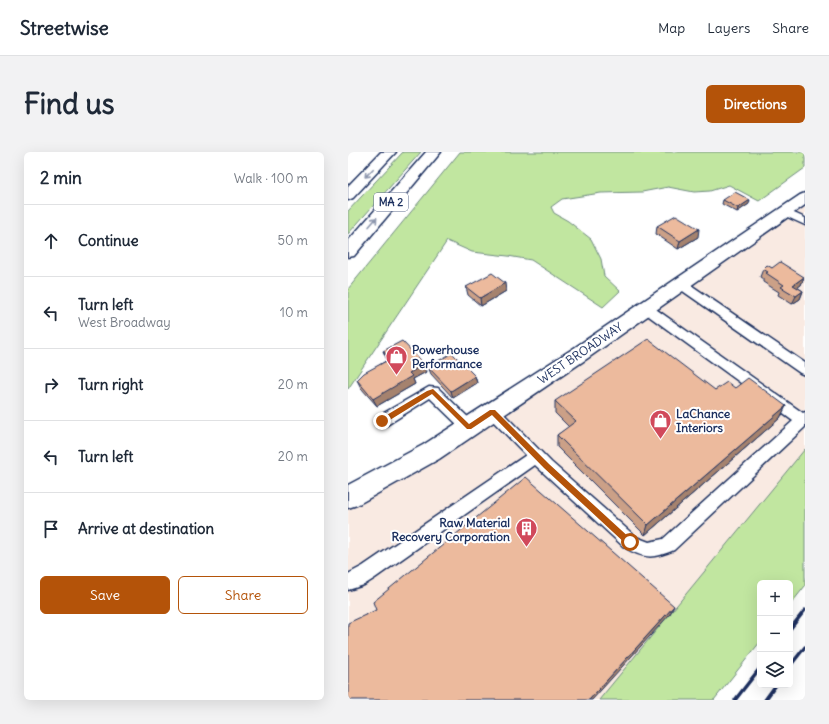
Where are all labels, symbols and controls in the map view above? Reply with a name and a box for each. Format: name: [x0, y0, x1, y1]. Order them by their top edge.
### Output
text: Streetwise: [20, 16, 109, 40]
text: Map: [658, 19, 685, 37]
text: Layers: [707, 19, 750, 37]
text: Share: [772, 19, 809, 37]
button: Directions: [706, 85, 805, 123]
text: Find us: [24, 86, 115, 122]
text: 2 min: [40, 167, 82, 189]
one-way arrow: [364, 168, 374, 178]
text: Walk · 100 m: [234, 170, 308, 187]
road number: MA 2: [374, 193, 408, 211]
one-way arrow: [369, 217, 378, 228]
icon: ahead: [40, 230, 62, 252]
text: Continue: [78, 231, 139, 250]
text: 50 m: [277, 232, 308, 249]
text: Turn left: [78, 295, 133, 314]
icon: left: [40, 302, 62, 324]
text: 10 m: [280, 304, 308, 321]
text: West Broadway: [78, 314, 171, 331]
street label: WEST BROADWAY: [535, 319, 626, 387]
place label: Powerhouse Performance: [412, 342, 483, 371]
shop icon: Powerhouse Performance: [384, 343, 410, 376]
icon: right: [40, 374, 62, 396]
text: Turn right: [78, 375, 143, 394]
text: 20 m: [278, 376, 308, 393]
place label: LaChance Interiors: [676, 406, 731, 435]
shop icon: LaChance Interiors: [648, 407, 674, 440]
route end: [373, 412, 391, 430]
icon: left: [40, 446, 62, 468]
text: Turn left: [78, 447, 133, 466]
text: 20 m: [278, 448, 308, 465]
place label: Raw Material Recovery Corporation: [392, 515, 510, 545]
building icon: Raw Material Recovery Corporation: [513, 516, 539, 549]
icon: arrive: [40, 518, 62, 540]
text: Arrive at destination: [78, 519, 214, 538]
route start: [621, 533, 639, 551]
button: Save: [40, 576, 170, 614]
button: Share: [178, 576, 308, 614]
map controls: [757, 580, 793, 688]
button: +: [757, 580, 793, 616]
button: −: [757, 616, 793, 652]
button: layers: [757, 652, 793, 688]

